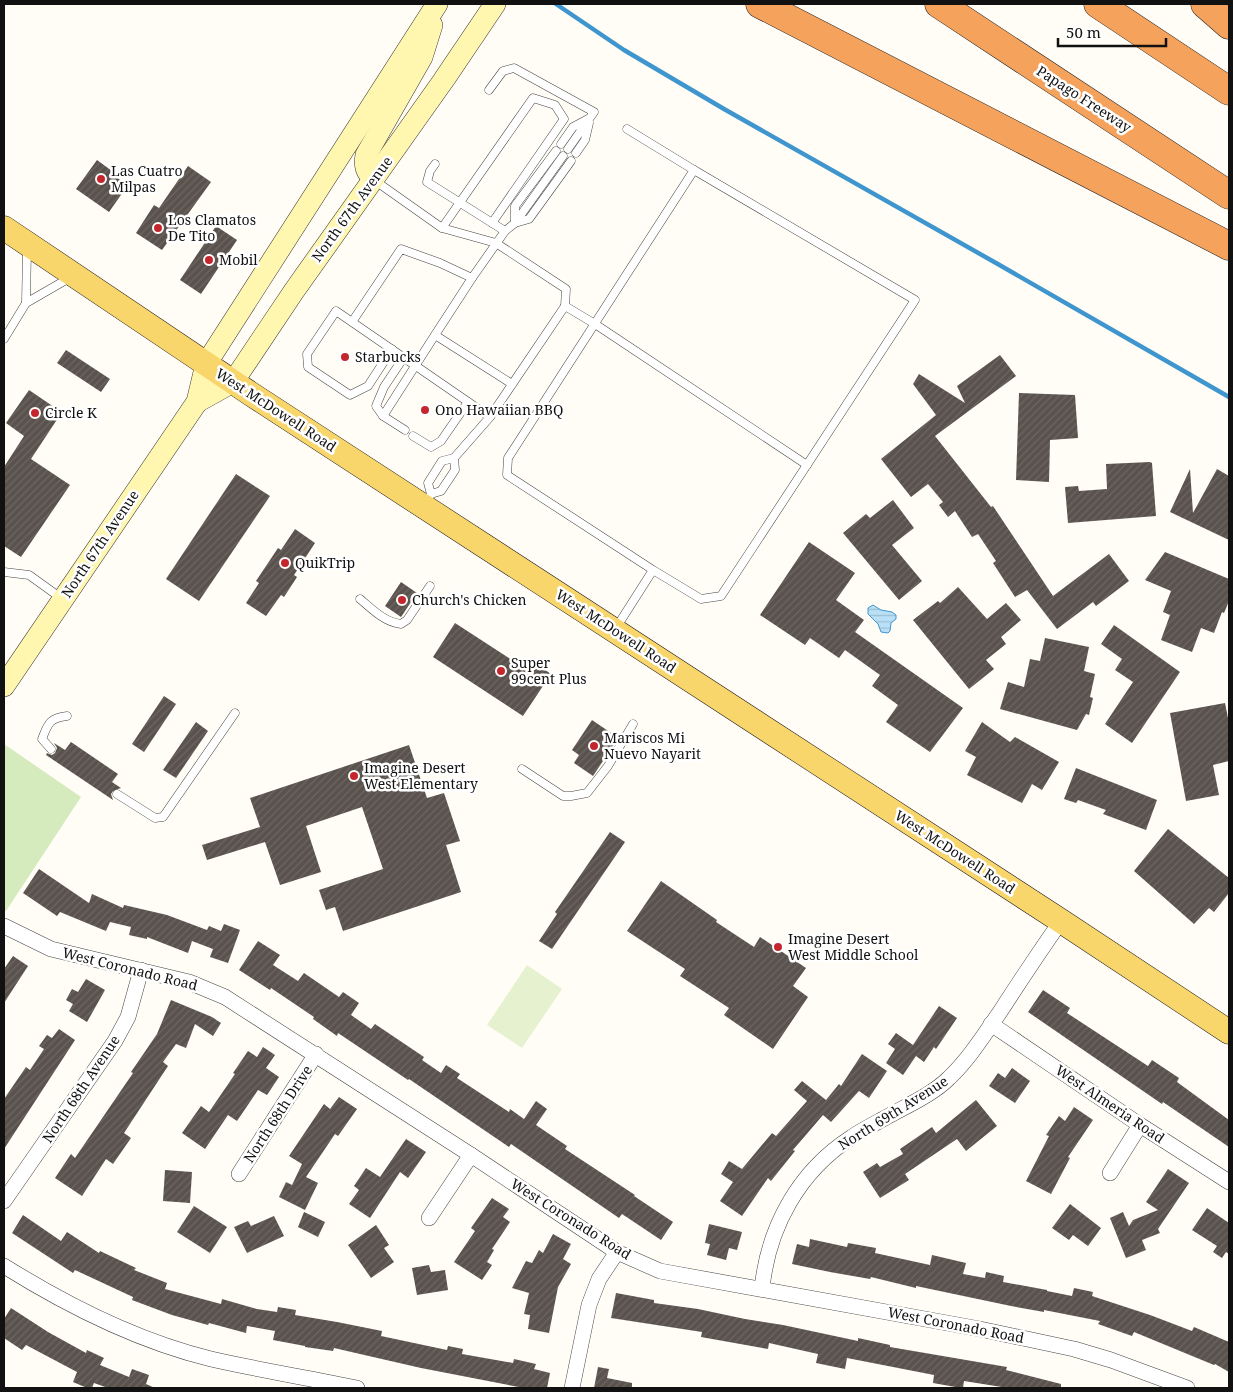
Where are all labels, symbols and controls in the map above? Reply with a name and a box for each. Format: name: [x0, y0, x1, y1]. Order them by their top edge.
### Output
scale bar: [1058, 15, 1166, 47]
text: 50 m: [1066, 22, 1101, 42]
street label: Papago Freeway: [1033, 61, 1135, 136]
street label: North 67th Avenue: [307, 152, 396, 265]
place label: Las Cuatro Milpas: [111, 161, 183, 196]
marker: Las Cuatro Milpas: [95, 173, 107, 185]
place label: Los Clamatos De Tito: [168, 210, 256, 245]
marker: Los Clamatos De Tito: [152, 222, 164, 234]
place label: Mobil: [219, 250, 258, 269]
marker: Mobil: [203, 254, 215, 266]
place label: Starbucks: [355, 347, 421, 366]
marker: Starbucks: [339, 351, 351, 363]
street label: West McDowell Road: [212, 363, 341, 456]
place label: Ono Hawaiian BBQ: [435, 400, 563, 419]
place label: Circle K: [45, 403, 97, 422]
marker: Ono Hawaiian BBQ: [419, 404, 431, 416]
marker: Circle K: [29, 407, 41, 419]
street label: North 67th Avenue: [56, 486, 143, 601]
place label: QuikTrip: [295, 553, 355, 572]
marker: QuikTrip: [279, 557, 291, 569]
street label: West McDowell Road: [552, 584, 681, 677]
place label: Church's Chicken: [412, 590, 527, 609]
marker: Church's Chicken: [396, 594, 408, 606]
place label: Super 99cent Plus: [511, 653, 587, 688]
marker: Super 99cent Plus: [495, 665, 507, 677]
place label: Mariscos Mi Nuevo Nayarit: [604, 728, 701, 763]
marker: Mariscos Mi Nuevo Nayarit: [588, 740, 600, 752]
place label: Imagine Desert West Elementary: [364, 758, 478, 793]
marker: Imagine Desert West Elementary: [348, 770, 360, 782]
street label: West McDowell Road: [891, 805, 1020, 898]
place label: Imagine Desert West Middle School: [788, 929, 919, 964]
marker: Imagine Desert West Middle School: [772, 941, 784, 953]
street label: West Coronado Road: [61, 943, 200, 995]
street label: North 68th Avenue: [37, 1031, 124, 1146]
street label: West Almeria Road: [1052, 1060, 1169, 1147]
street label: North 68th Drive: [239, 1061, 316, 1166]
street label: North 69th Avenue: [834, 1071, 951, 1154]
street label: West Coronado Road: [507, 1174, 635, 1264]
street label: West Coronado Road: [886, 1302, 1026, 1347]

